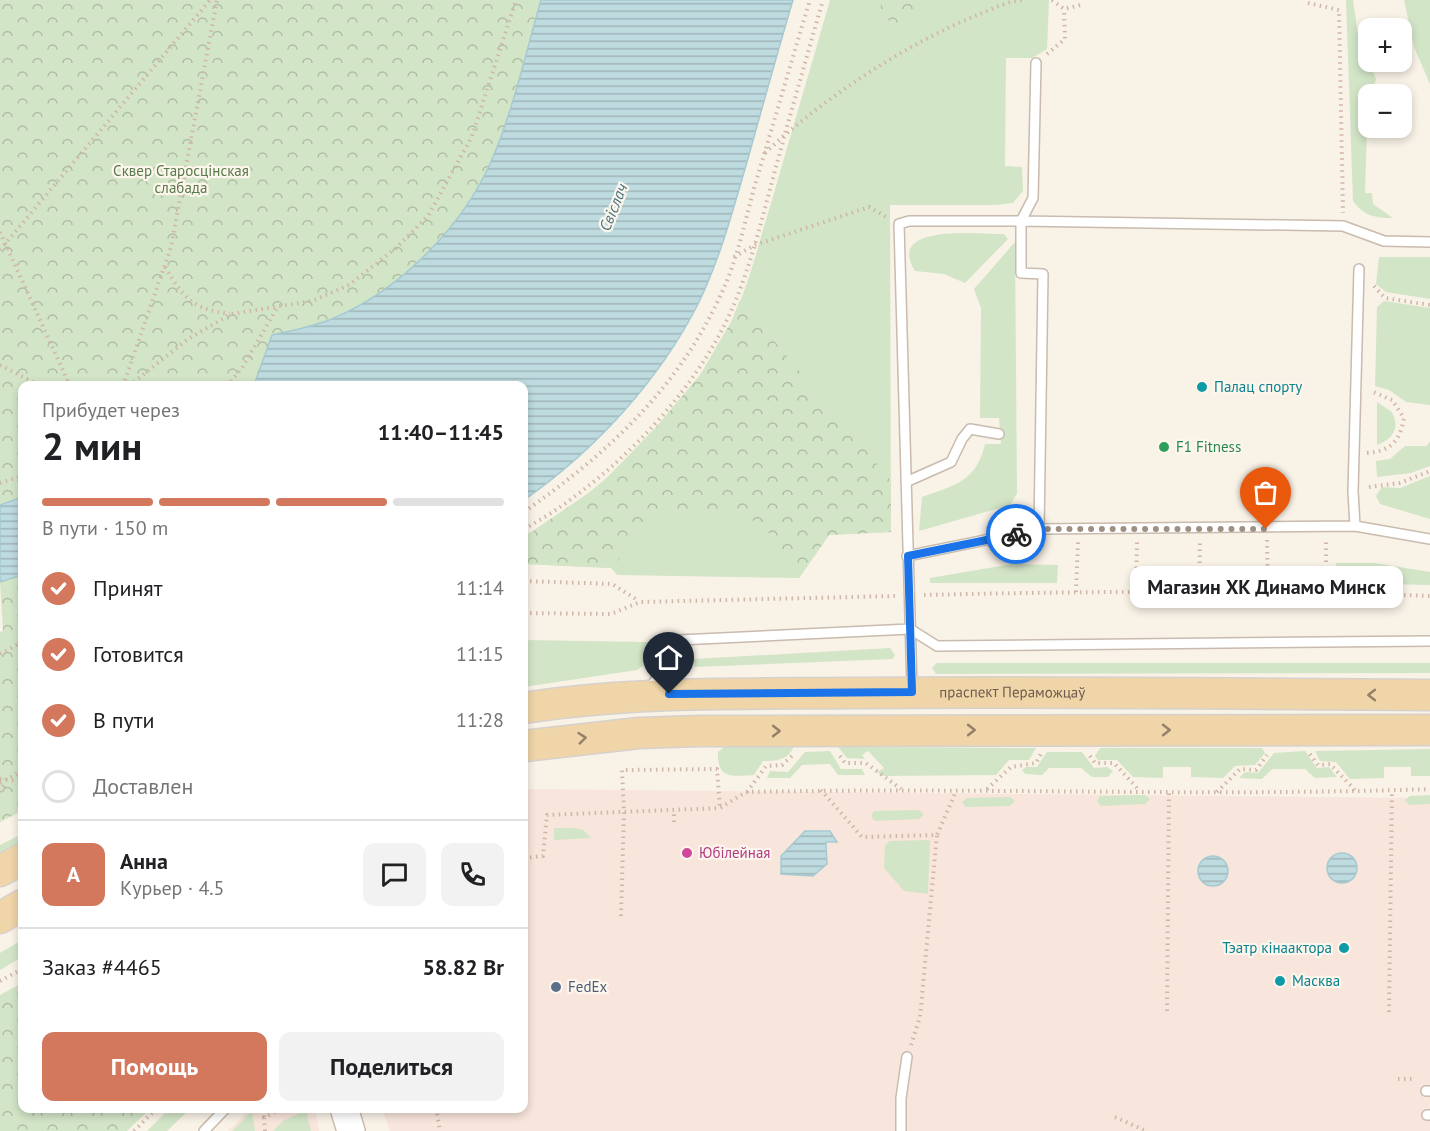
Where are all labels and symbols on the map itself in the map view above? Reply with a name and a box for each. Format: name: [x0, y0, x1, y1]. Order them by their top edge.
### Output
park label: Сквер Старосцінская слабада: [113, 161, 249, 197]
water label: Свіслач: [594, 180, 632, 234]
place label: Палац спорту: [1214, 377, 1302, 396]
marker: Палац спорту: [1195, 380, 1209, 394]
place label: F1 Fitness: [1176, 437, 1241, 456]
marker: F1 Fitness: [1157, 440, 1171, 454]
pin: [1240, 467, 1291, 529]
courier: [986, 504, 1046, 564]
callout: Магазин ХК Динамо Минск: [1130, 565, 1402, 607]
pin: [643, 632, 694, 694]
street label: праспект Пераможцаў: [939, 682, 1085, 702]
one-way arrow: [1367, 689, 1376, 701]
one-way arrow: [967, 724, 976, 736]
one-way arrow: [1162, 724, 1171, 736]
one-way arrow: [772, 725, 781, 737]
one-way arrow: [577, 733, 586, 745]
place label: Юбілейная: [699, 843, 770, 862]
marker: Юбілейная: [680, 846, 694, 860]
place label: Тэатр кінаактора: [1222, 938, 1332, 957]
marker: Тэатр кінаактора: [1337, 941, 1351, 955]
place label: Масква: [1292, 971, 1340, 990]
marker: Масква: [1273, 974, 1287, 988]
place label: FedEx: [568, 977, 607, 996]
marker: FedEx: [549, 980, 563, 994]

